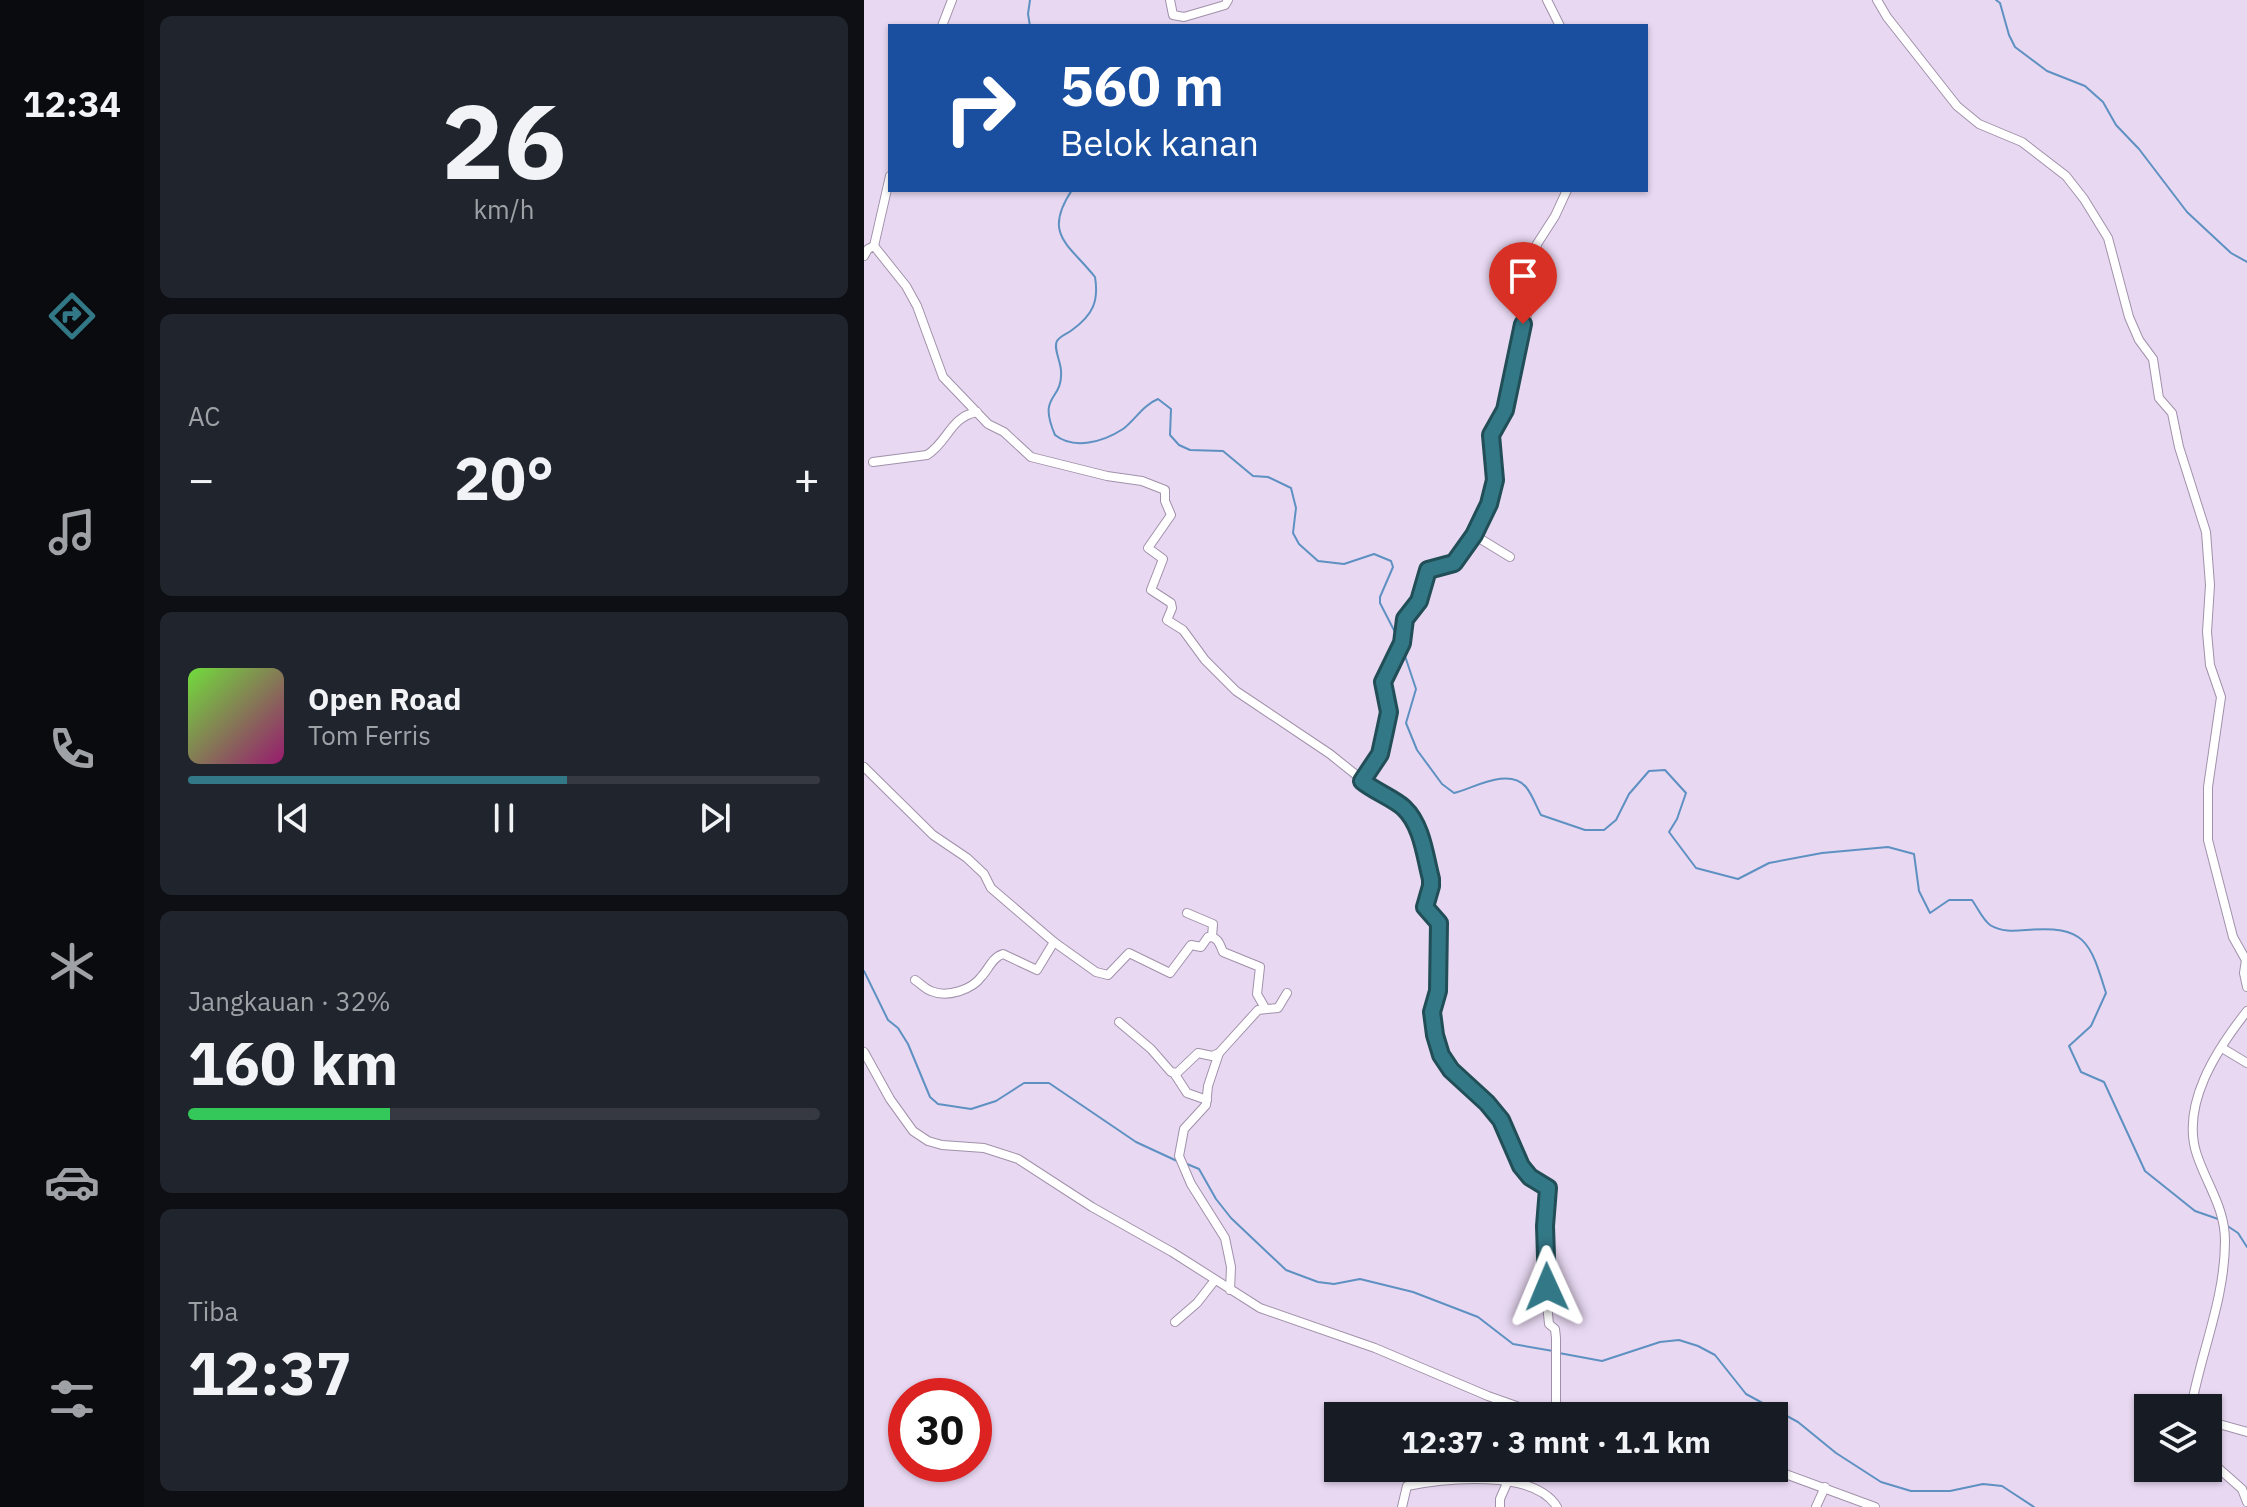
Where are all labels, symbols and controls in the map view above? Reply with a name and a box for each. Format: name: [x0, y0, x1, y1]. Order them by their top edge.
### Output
text: 560 m: [1060, 49, 1224, 121]
icon: right: [928, 56, 1032, 160]
text: 26: [442, 72, 566, 208]
text: 12:34: [23, 80, 121, 127]
text: Belok kanan: [1060, 119, 1259, 166]
text: km/h: [473, 192, 535, 226]
pin: [1489, 242, 1557, 324]
icon: arrive: [1501, 254, 1545, 298]
icon: directions: [44, 288, 100, 344]
text: AC: [188, 399, 220, 433]
text: 20°: [454, 438, 554, 517]
text: −: [188, 450, 214, 507]
text: +: [794, 450, 820, 507]
icon: music: [44, 504, 100, 560]
text: Open Road: [308, 679, 461, 718]
text: Tom Ferris: [308, 718, 431, 752]
icon: phone: [44, 721, 100, 777]
icon: previous: [271, 796, 315, 840]
icon: pause: [482, 796, 526, 840]
icon: next: [693, 796, 737, 840]
icon: climate: [44, 938, 100, 994]
text: Jangkauan · 32%: [188, 984, 391, 1018]
text: 160 km: [188, 1023, 398, 1102]
icon: car: [44, 1154, 100, 1210]
position arrow: [1505, 1245, 1589, 1329]
text: Tiba: [188, 1294, 238, 1328]
text: 12:37: [188, 1333, 352, 1412]
icon: filters: [44, 1371, 100, 1427]
speed limit sign: 30: [888, 1378, 992, 1482]
map controls: [2134, 1394, 2222, 1482]
button: layers: [2134, 1394, 2222, 1482]
text: 12:37 · 3 mnt · 1.1 km: [1401, 1422, 1711, 1461]

